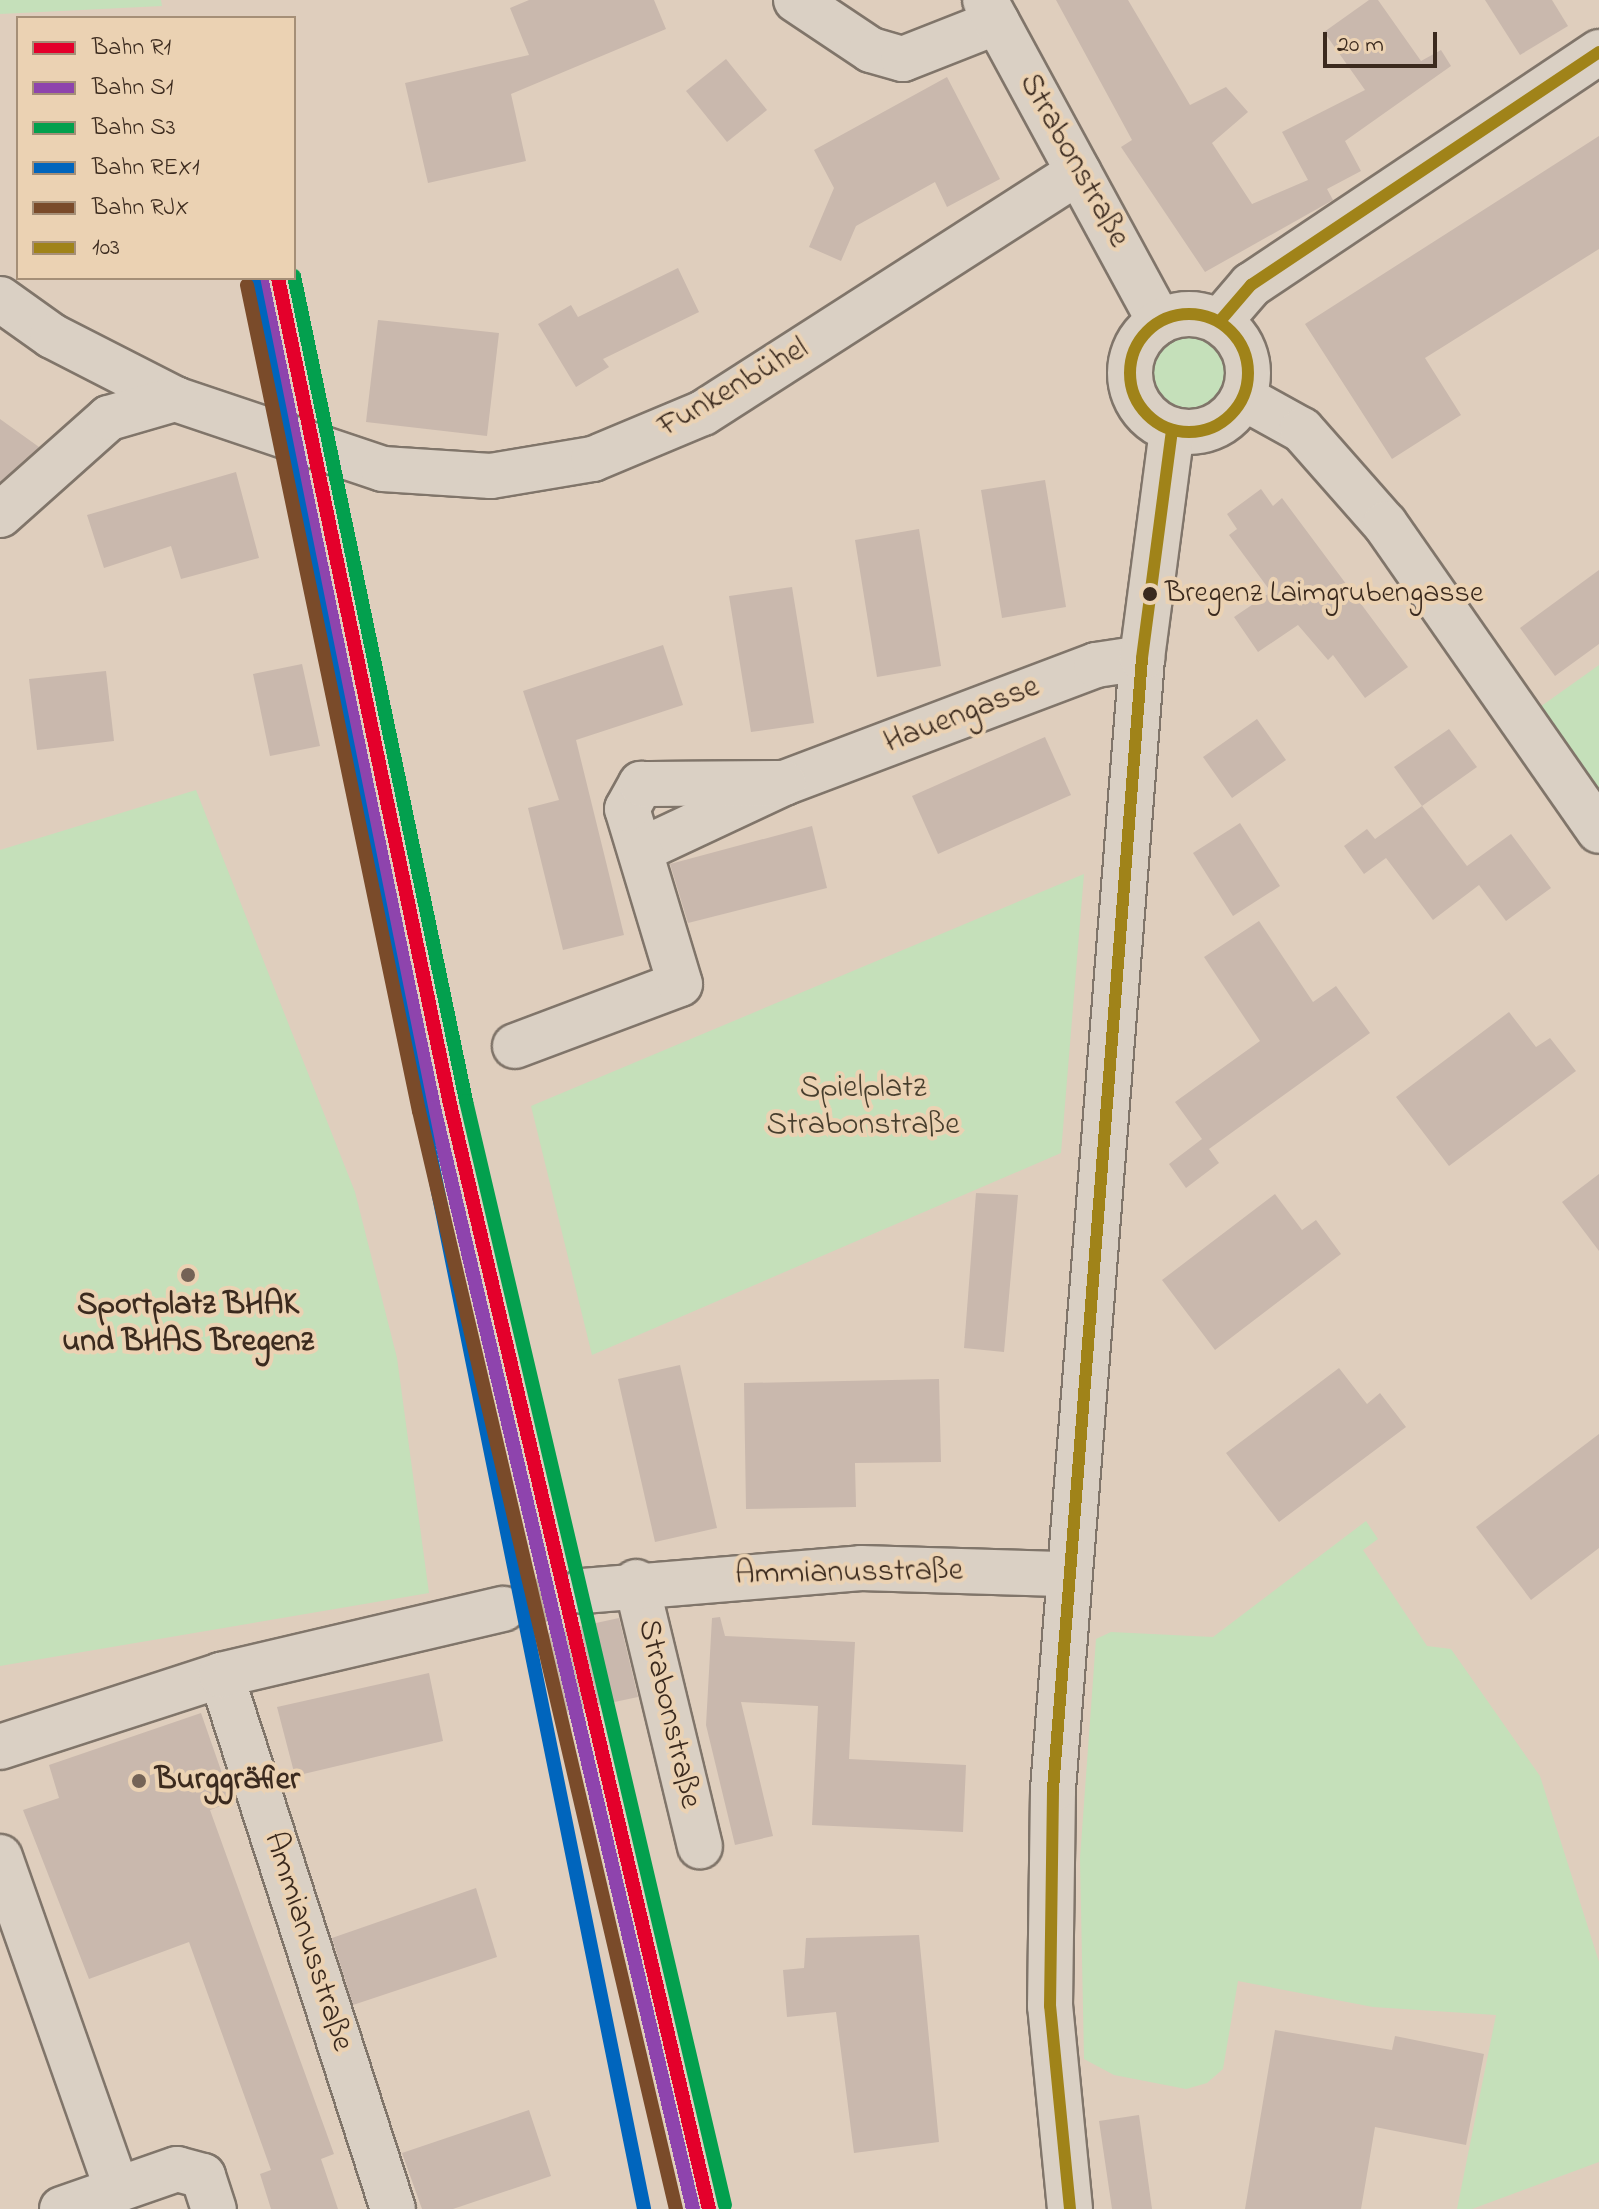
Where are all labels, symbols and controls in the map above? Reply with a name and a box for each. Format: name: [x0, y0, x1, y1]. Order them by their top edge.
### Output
legend: [16, 16, 296, 280]
scale bar: [1327, 16, 1441, 66]
text: 20 m: [1337, 28, 1384, 63]
text: Bahn R1: [92, 31, 171, 66]
street label: Strabonstraße: [1009, 67, 1137, 255]
text: Bahn S1: [92, 71, 173, 106]
text: Bahn S3: [92, 111, 176, 146]
text: Bahn REX1: [92, 151, 200, 186]
text: Bahn RJX: [92, 191, 189, 226]
text: 103: [92, 231, 120, 266]
street label: Funkenbühel: [652, 331, 816, 447]
place label: Bregenz Laimgrubengasse: [1165, 576, 1483, 612]
marker: Bregenz Laimgrubengasse: [1142, 586, 1158, 602]
street label: Hauengasse: [879, 669, 1045, 763]
park label: Spielplatz Strabonstraße: [766, 1071, 960, 1146]
marker: Sportplatz BHAK und BHAS Bregenz: [179, 1266, 197, 1284]
place label: Sportplatz BHAK und BHAS Bregenz: [62, 1288, 314, 1363]
street label: Ammianusstraße: [735, 1553, 963, 1595]
street label: Strabonstraße: [628, 1616, 708, 1812]
place label: Burggräfler: [155, 1762, 300, 1800]
marker: Burggräfler: [130, 1772, 148, 1790]
street label: Ammianusstraße: [254, 1828, 360, 2056]

